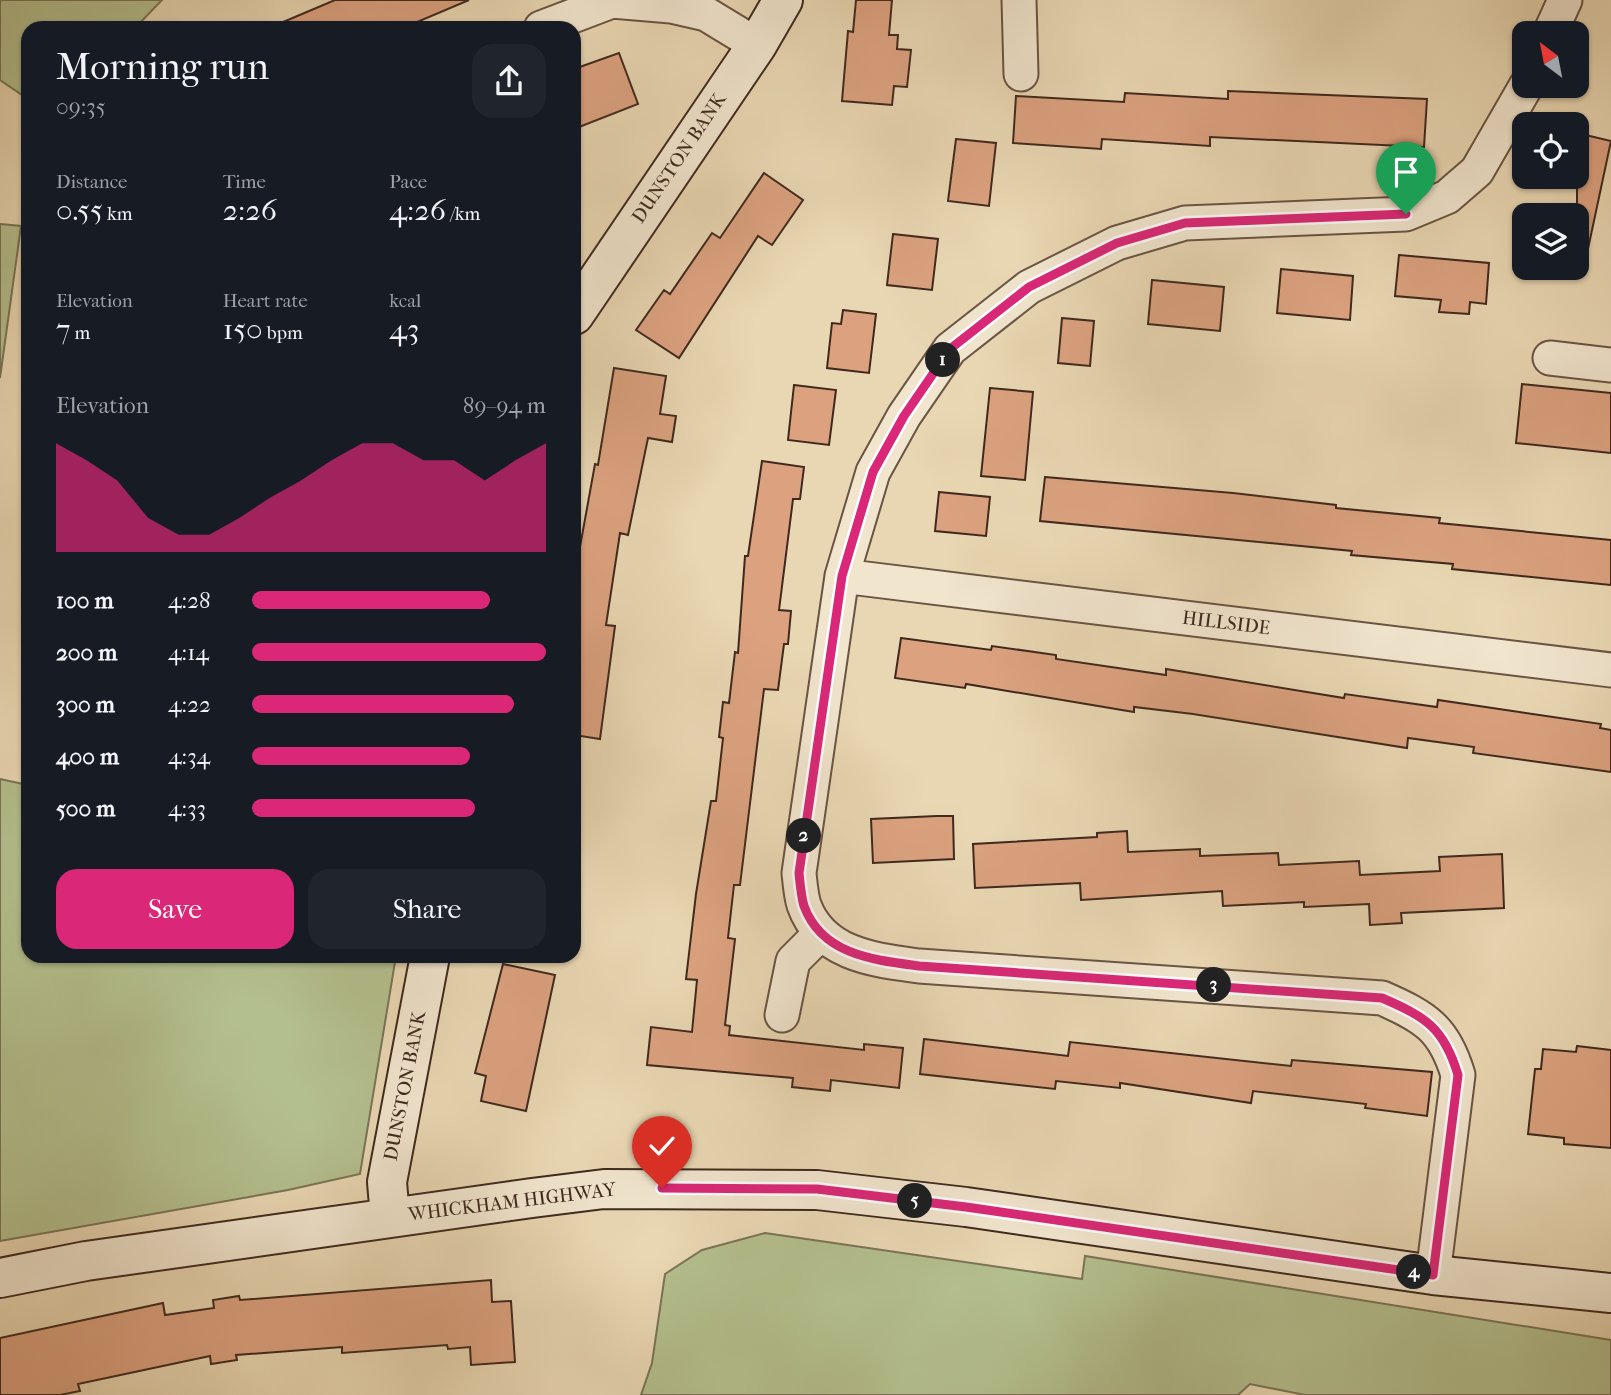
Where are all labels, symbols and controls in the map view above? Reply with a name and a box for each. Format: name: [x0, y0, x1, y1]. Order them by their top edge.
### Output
north arrow: [1512, 21, 1589, 98]
map controls: [1512, 21, 1589, 280]
text: Morning run: [56, 44, 269, 89]
button: share: [472, 44, 546, 118]
street label: DUNSTON BANK: [627, 88, 731, 227]
text: 09:35: [56, 93, 106, 120]
button: locate: [1512, 112, 1589, 189]
pin: [1376, 142, 1436, 214]
icon: arrive: [1387, 153, 1425, 191]
text: Distance: [56, 171, 127, 193]
text: Time: [223, 171, 266, 193]
text: Pace: [389, 171, 427, 193]
text: 0.55: [56, 193, 103, 228]
text: 2:26: [223, 193, 277, 228]
text: 4:26: [389, 193, 446, 228]
text: km: [103, 203, 133, 225]
text: /km: [446, 203, 480, 225]
button: layers: [1512, 203, 1589, 280]
text: Elevation: [56, 290, 133, 312]
text: Heart rate: [223, 290, 308, 312]
text: kcal: [389, 290, 421, 312]
text: 7: [56, 312, 70, 347]
text: 150: [223, 312, 263, 347]
text: 43: [389, 312, 419, 347]
text: m: [70, 322, 90, 344]
text: bpm: [263, 322, 303, 344]
pin: 1: [926, 342, 960, 378]
text: 1: [939, 348, 946, 370]
text: Elevation: [56, 392, 149, 419]
text: 89–94 m: [463, 392, 546, 419]
text: 100 m: [56, 587, 114, 614]
text: 4:28: [168, 587, 211, 614]
street label: HILLSIDE: [1181, 607, 1272, 639]
text: 200 m: [56, 639, 117, 666]
text: 4:14: [168, 639, 209, 666]
text: 300 m: [56, 691, 115, 718]
text: 4:22: [168, 691, 211, 718]
text: 400 m: [56, 743, 119, 770]
text: 4:34: [168, 743, 210, 770]
text: 500 m: [56, 795, 115, 822]
text: 4:33: [168, 795, 206, 822]
pin: 2: [786, 818, 822, 854]
text: 2: [799, 824, 808, 846]
button: Save: [56, 869, 294, 949]
button: Share: [308, 869, 546, 949]
pin: 3: [1196, 968, 1232, 1002]
text: 3: [1210, 973, 1217, 995]
street label: DUNSTON BANK: [380, 1008, 431, 1163]
pin: [632, 1116, 692, 1188]
icon: check: [643, 1127, 681, 1165]
street label: WHICKHAM HIGHWAY: [406, 1178, 618, 1226]
pin: 5: [898, 1184, 932, 1218]
text: 5: [910, 1189, 919, 1211]
pin: 4: [1396, 1254, 1432, 1290]
text: 4: [1408, 1260, 1419, 1282]

